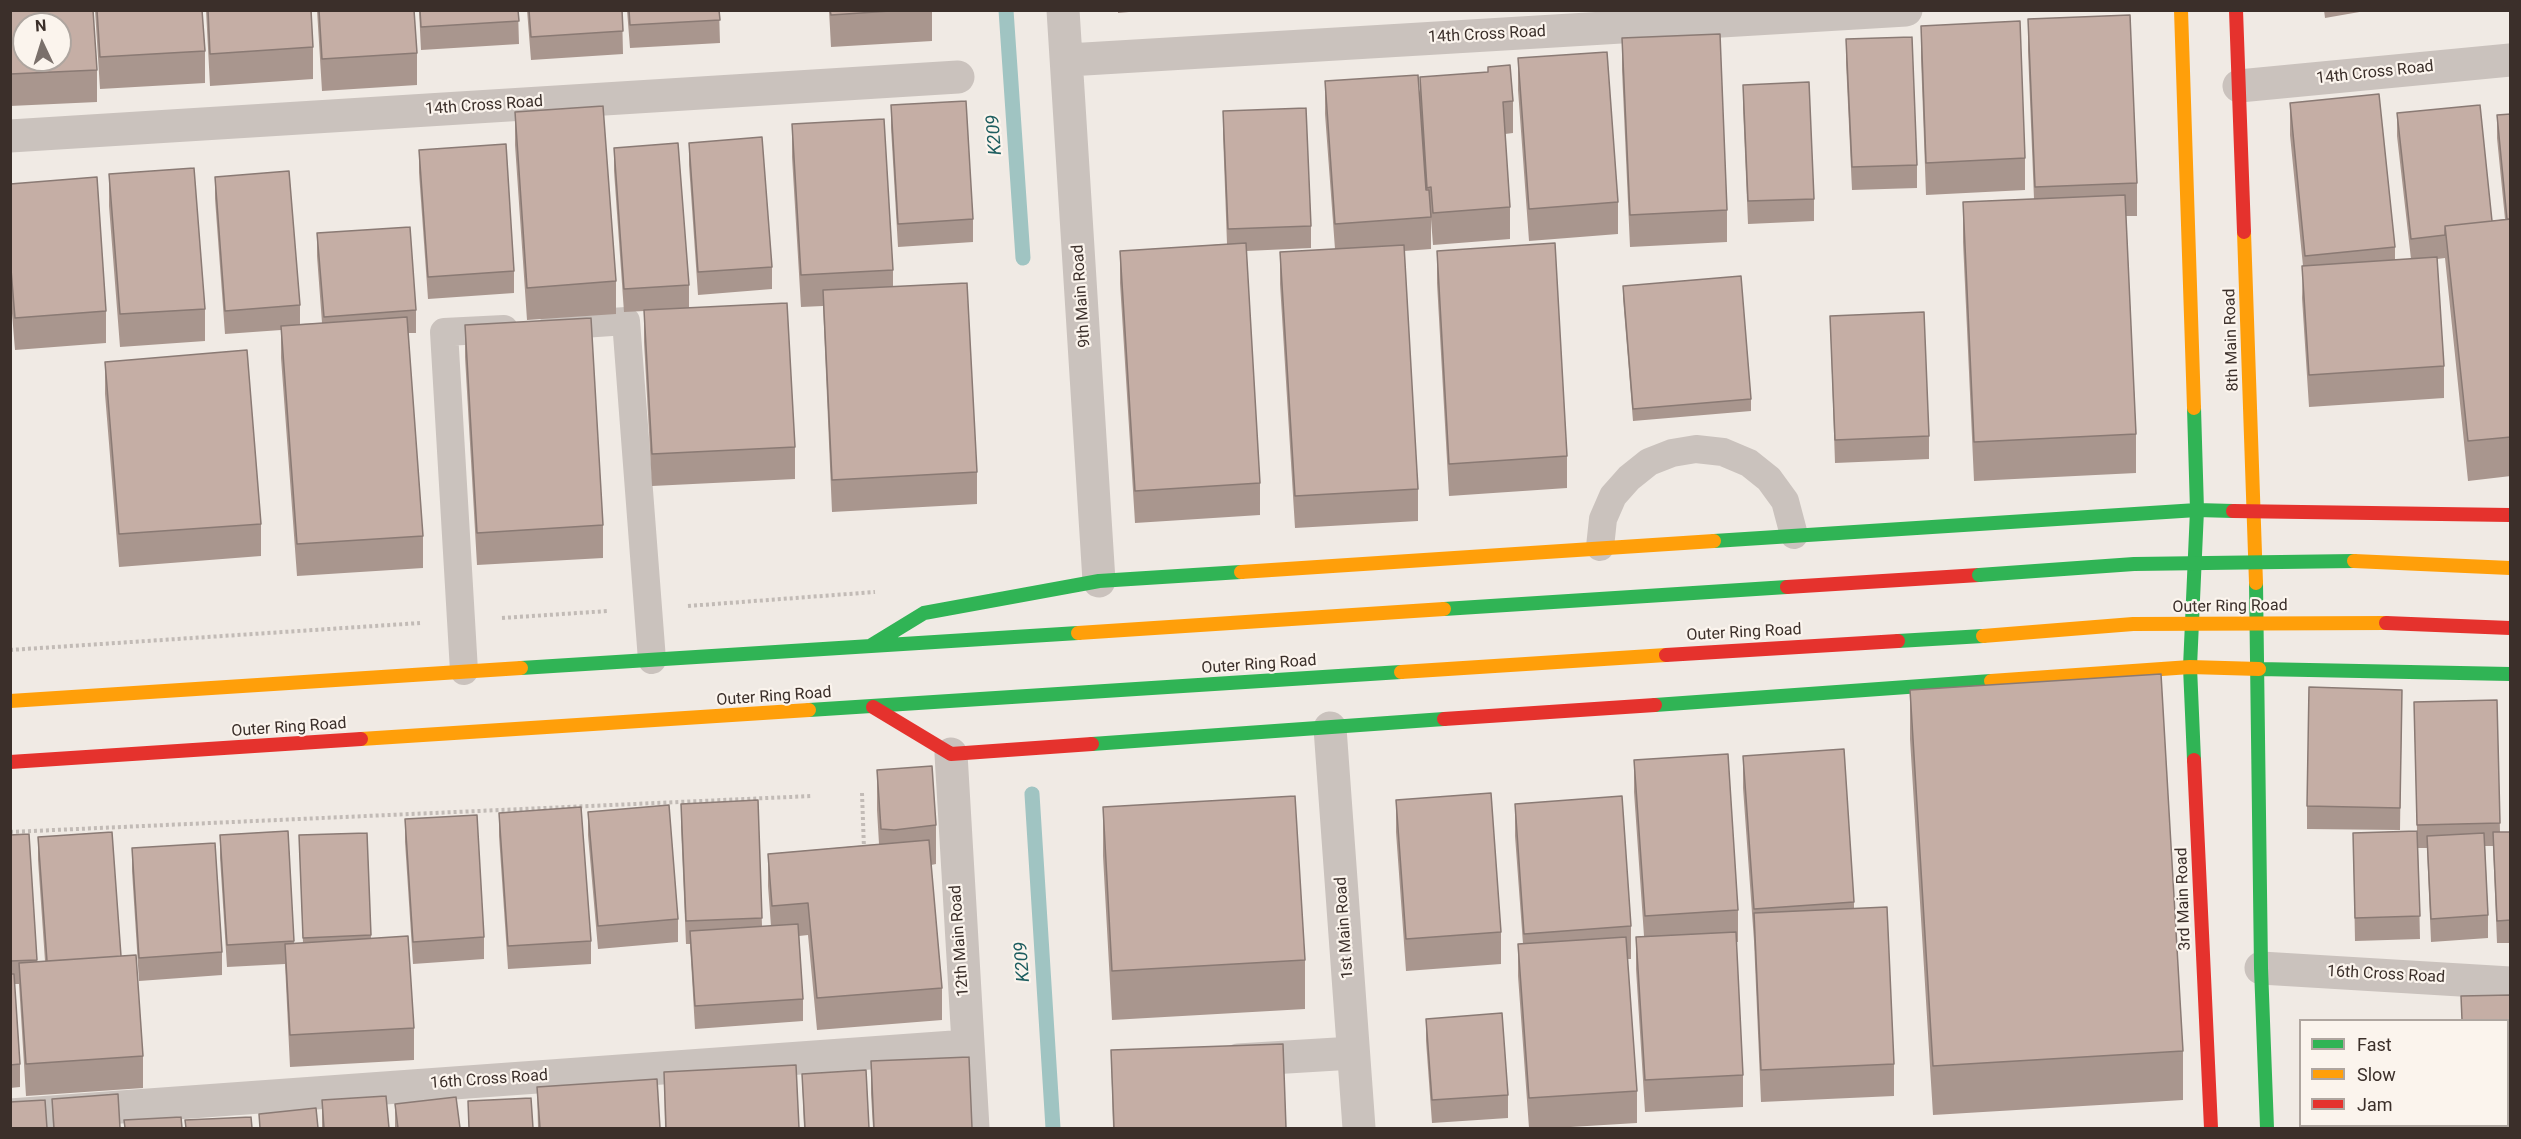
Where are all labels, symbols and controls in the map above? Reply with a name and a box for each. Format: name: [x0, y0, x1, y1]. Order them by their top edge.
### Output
north arrow: [12, 12, 72, 72]
text: N: [35, 16, 47, 35]
street label: 14th Cross Road: [1428, 22, 1546, 48]
street label: 14th Cross Road: [2315, 57, 2435, 89]
street label: 14th Cross Road: [424, 92, 544, 120]
water label: K209: [983, 114, 1007, 156]
street label: 9th Main Road: [1069, 244, 1095, 348]
street label: 8th Main Road: [2221, 288, 2243, 392]
street label: Outer Ring Road: [2172, 596, 2288, 618]
street label: Outer Ring Road: [1686, 620, 1802, 646]
street label: Outer Ring Road: [1201, 651, 1317, 679]
street label: Outer Ring Road: [716, 683, 832, 711]
street label: Outer Ring Road: [231, 714, 347, 742]
street label: 3rd Main Road: [2173, 847, 2195, 951]
street label: 1st Main Road: [1332, 876, 1358, 980]
street label: 12th Main Road: [947, 884, 973, 998]
water label: K209: [1011, 941, 1035, 983]
street label: 16th Cross Road: [2327, 962, 2445, 988]
legend: [2299, 1019, 2509, 1127]
text: Fast: [2357, 1034, 2392, 1055]
text: Slow: [2357, 1064, 2396, 1085]
street label: 16th Cross Road: [429, 1066, 549, 1094]
text: Jam: [2357, 1094, 2393, 1115]

